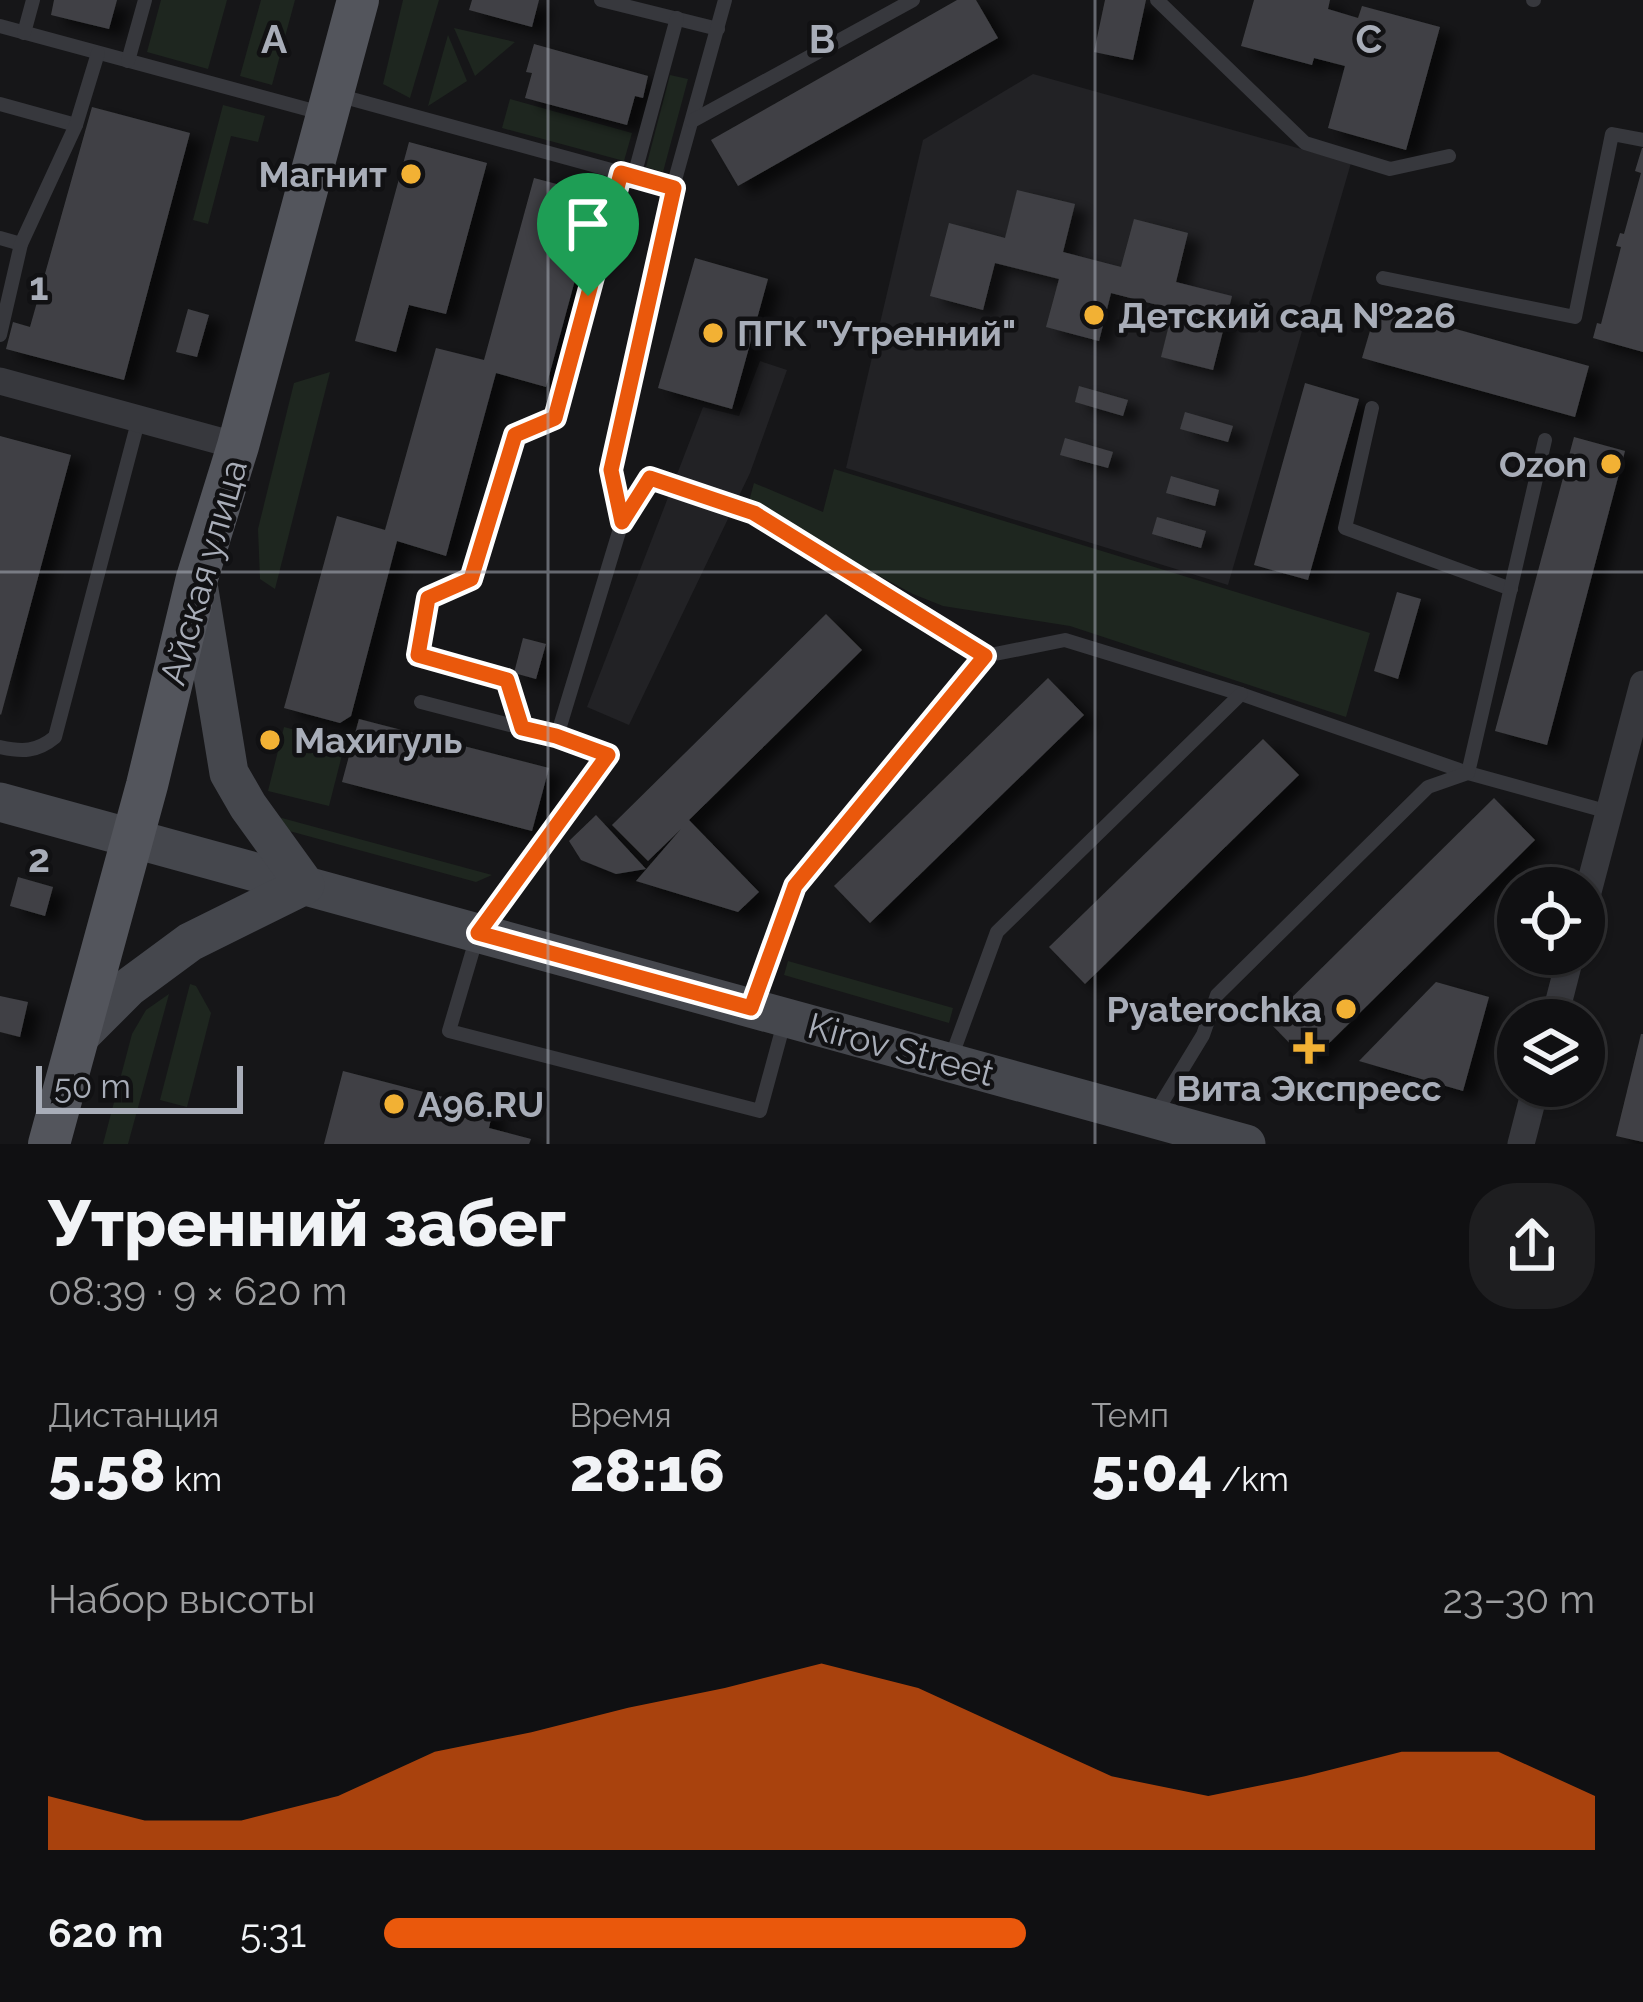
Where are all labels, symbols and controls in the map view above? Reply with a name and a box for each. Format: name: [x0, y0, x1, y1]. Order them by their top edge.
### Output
text: A: [261, 16, 288, 62]
text: B: [809, 16, 835, 62]
text: C: [1356, 16, 1383, 62]
place label: Магнит: [258, 153, 387, 195]
marker: Магнит: [398, 161, 424, 187]
pin: [537, 173, 639, 296]
icon: arrive: [555, 191, 621, 257]
text: 1: [29, 263, 49, 309]
place label: Детский сад №226: [1118, 294, 1456, 336]
marker: Детский сад №226: [1081, 302, 1107, 328]
place label: ПГК "Утренний": [737, 312, 1016, 354]
marker: ПГК "Утренний": [700, 320, 726, 346]
place label: Ozon: [1499, 443, 1587, 485]
marker: Ozon: [1598, 451, 1624, 477]
street label: Айская улица: [151, 454, 255, 690]
place label: Махигуль: [294, 719, 462, 761]
marker: Махигуль: [257, 727, 283, 753]
text: 2: [28, 835, 50, 881]
map controls: [1497, 867, 1605, 1107]
button: locate: [1497, 867, 1605, 975]
place label: Pyaterochka: [1106, 988, 1322, 1030]
marker: Pyaterochka: [1333, 996, 1359, 1022]
button: layers: [1497, 999, 1605, 1107]
street label: Kirov Street: [803, 1004, 999, 1094]
marker: Вита Экспресс: [1296, 1035, 1322, 1061]
scale bar: [36, 1060, 243, 1113]
text: 50 m: [54, 1067, 131, 1106]
place label: Вита Экспресс: [1176, 1067, 1442, 1109]
place label: А96.RU: [418, 1083, 544, 1125]
marker: А96.RU: [381, 1091, 407, 1117]
button: share: [1469, 1183, 1595, 1309]
text: Утренний забег: [48, 1184, 566, 1261]
text: 08:39 · 9 × 620 m: [48, 1268, 347, 1314]
text: Дистанция: [48, 1396, 219, 1435]
text: Время: [570, 1396, 672, 1435]
text: Темп: [1091, 1396, 1169, 1435]
text: 5.58: [48, 1435, 166, 1505]
text: 28:16: [570, 1435, 725, 1505]
text: 5:04: [1091, 1435, 1213, 1505]
text: km: [166, 1460, 222, 1499]
text: /km: [1213, 1460, 1289, 1499]
text: Набор высоты: [48, 1576, 316, 1622]
text: 23–30 m: [1443, 1576, 1595, 1622]
text: 620 m: [48, 1910, 163, 1956]
text: 5:31: [240, 1910, 306, 1956]

